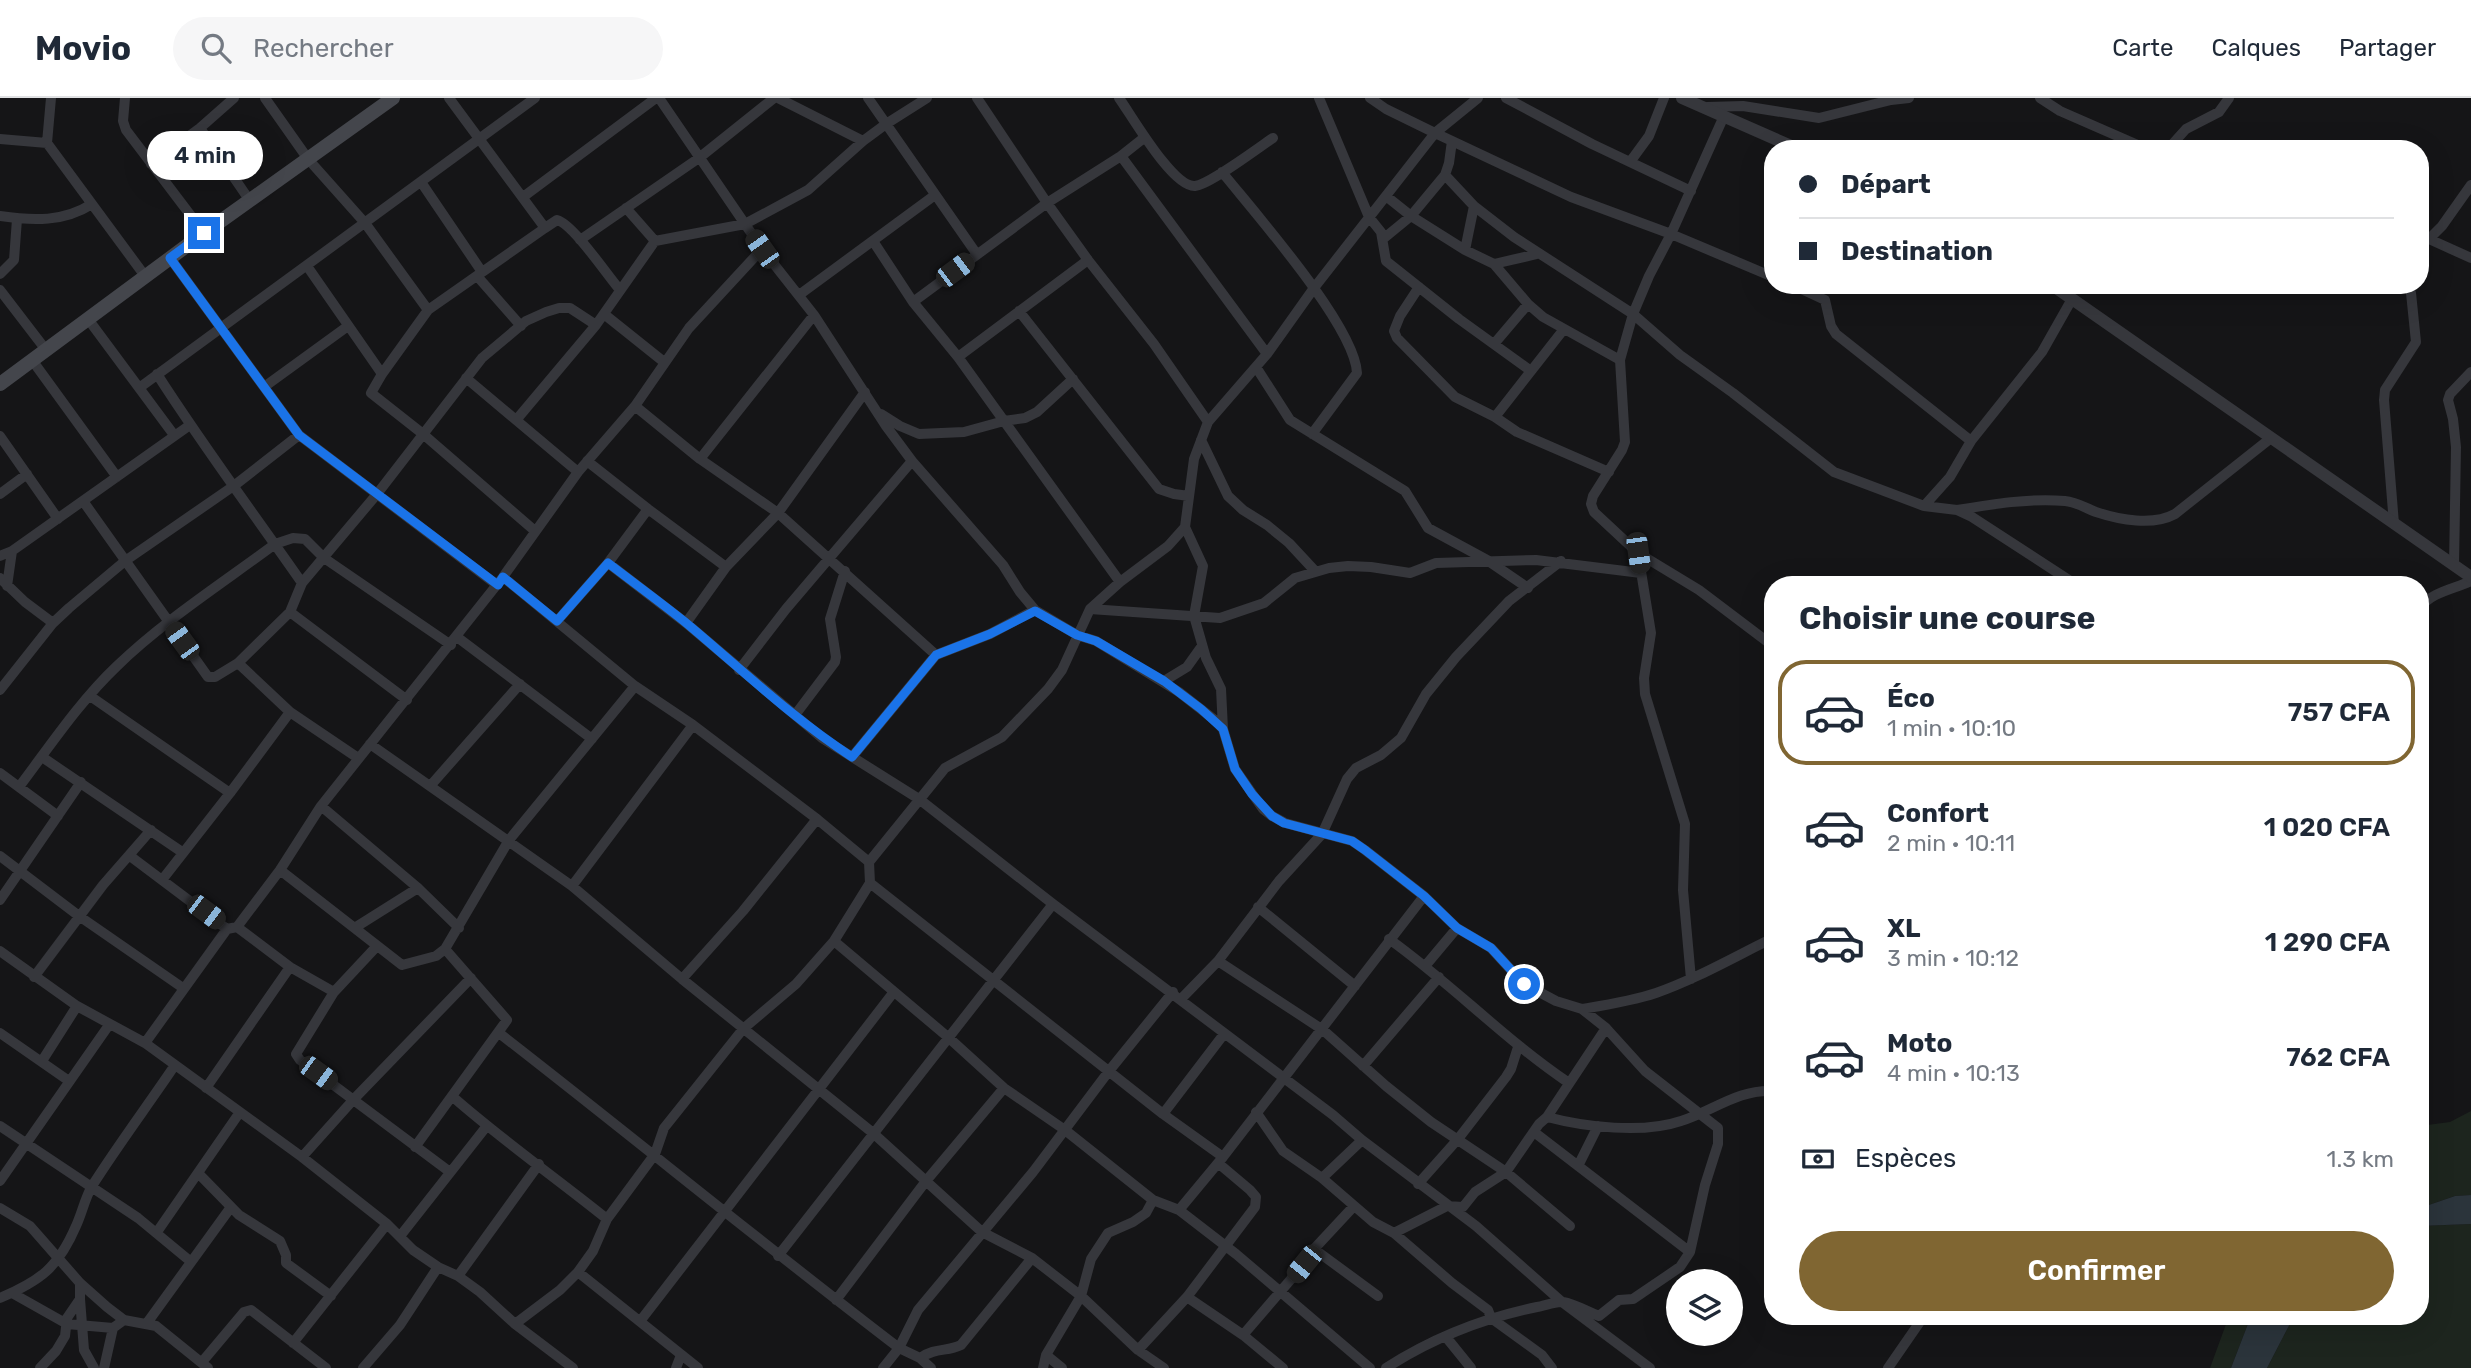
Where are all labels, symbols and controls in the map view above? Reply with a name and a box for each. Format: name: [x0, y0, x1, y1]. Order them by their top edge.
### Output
search box: [173, 17, 663, 80]
text: Movio: [35, 29, 131, 68]
icon: search: [197, 29, 235, 67]
text: Rechercher: [253, 33, 394, 64]
text: Carte: [2112, 34, 2173, 62]
text: Calques: [2211, 34, 2301, 62]
text: Partager: [2339, 34, 2436, 62]
callout: 4 min: [146, 131, 262, 180]
text: 4 min: [174, 141, 236, 169]
text: Départ: [1841, 169, 1931, 200]
route end: [188, 217, 220, 249]
car: [742, 226, 783, 272]
text: Destination: [1841, 236, 1993, 267]
car: [932, 249, 979, 291]
car: [1625, 531, 1652, 575]
text: Choisir une course: [1799, 599, 2096, 637]
car: [162, 618, 203, 664]
icon: car: [1803, 681, 1866, 744]
text: Éco: [1887, 683, 1935, 714]
text: 757 CFA: [2288, 697, 2390, 728]
text: 1 min · 10:10: [1887, 714, 2016, 742]
icon: car: [1803, 796, 1866, 859]
text: Confort: [1887, 798, 1989, 829]
text: 1 020 CFA: [2264, 812, 2390, 843]
text: 2 min · 10:11: [1887, 829, 2015, 857]
car: [183, 891, 230, 933]
icon: car: [1803, 911, 1866, 974]
text: XL: [1887, 913, 1920, 944]
text: 1 290 CFA: [2265, 927, 2390, 958]
text: 3 min · 10:12: [1887, 944, 2019, 972]
route start: [1508, 968, 1540, 1000]
icon: car: [1803, 1026, 1866, 1089]
text: Moto: [1887, 1028, 1952, 1059]
text: 762 CFA: [2286, 1042, 2390, 1073]
car: [295, 1052, 342, 1094]
text: 4 min · 10:13: [1887, 1059, 2020, 1087]
icon: cash: [1799, 1140, 1837, 1178]
text: Espèces: [1855, 1143, 1956, 1174]
text: 1.3 km: [2327, 1145, 2394, 1173]
button: Confirmer: [1799, 1231, 2394, 1311]
car: [1283, 1241, 1326, 1287]
map controls: [1666, 1269, 1743, 1346]
button: layers: [1666, 1269, 1743, 1346]

